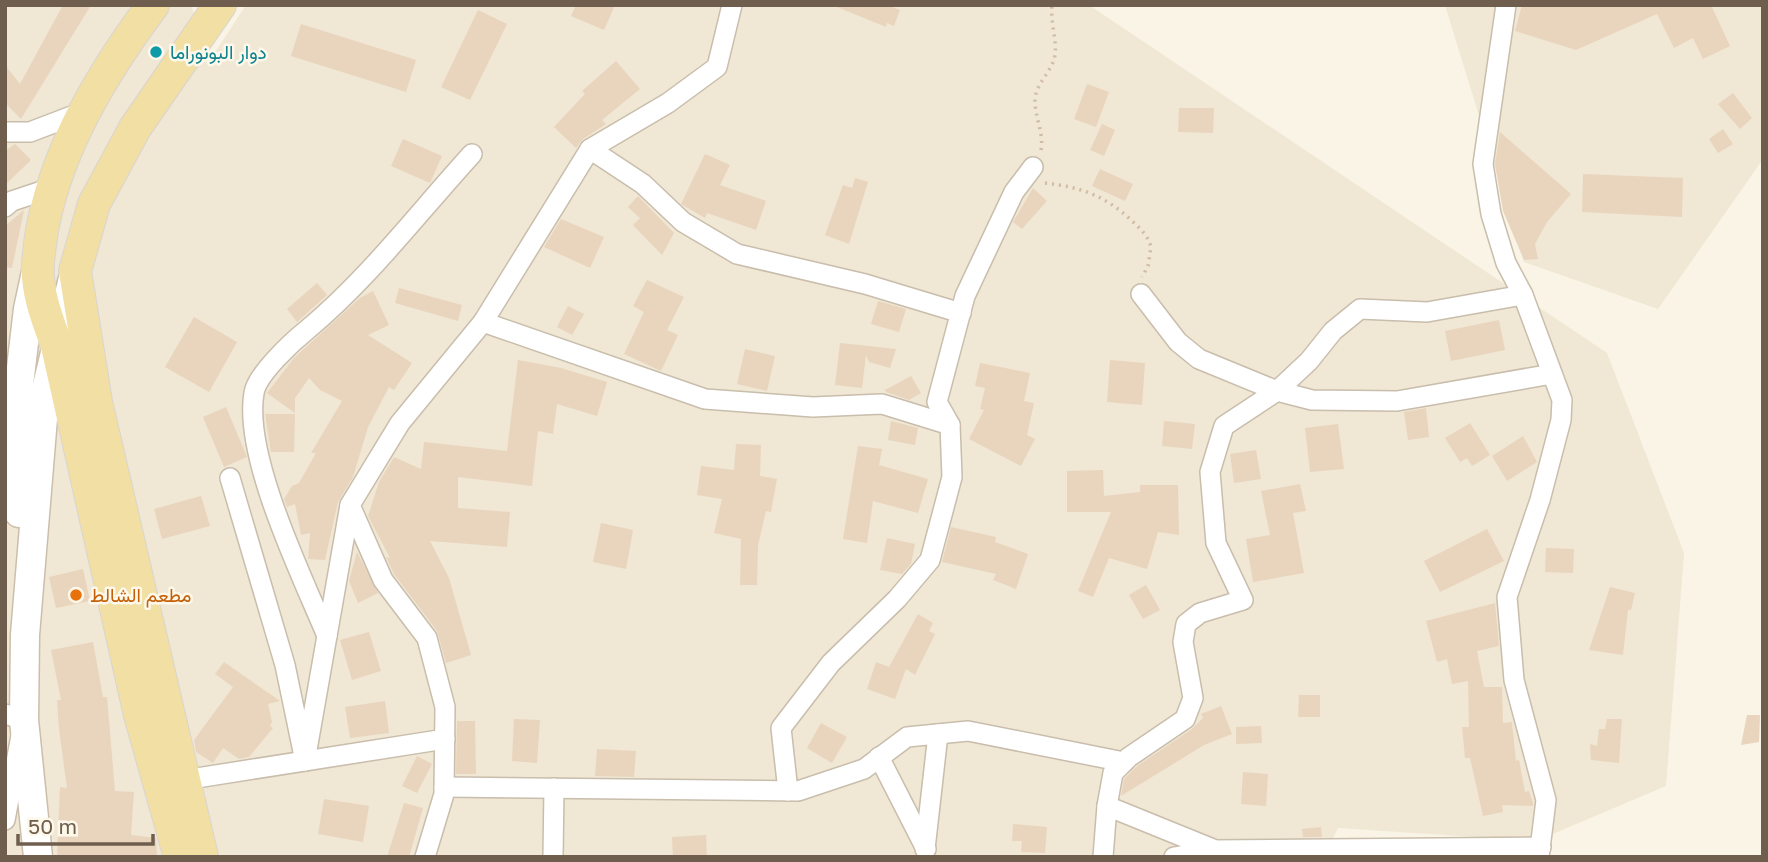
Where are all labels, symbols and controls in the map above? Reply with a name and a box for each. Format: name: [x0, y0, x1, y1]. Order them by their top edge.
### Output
place label: دوار البونوراما: [170, 40, 267, 64]
marker: دوار البونوراما: [148, 44, 164, 60]
place label: مطعم الشالط: [90, 583, 192, 608]
marker: مطعم الشالط: [68, 587, 84, 603]
scale bar: [18, 802, 152, 846]
text: 50 m: [28, 813, 77, 839]

